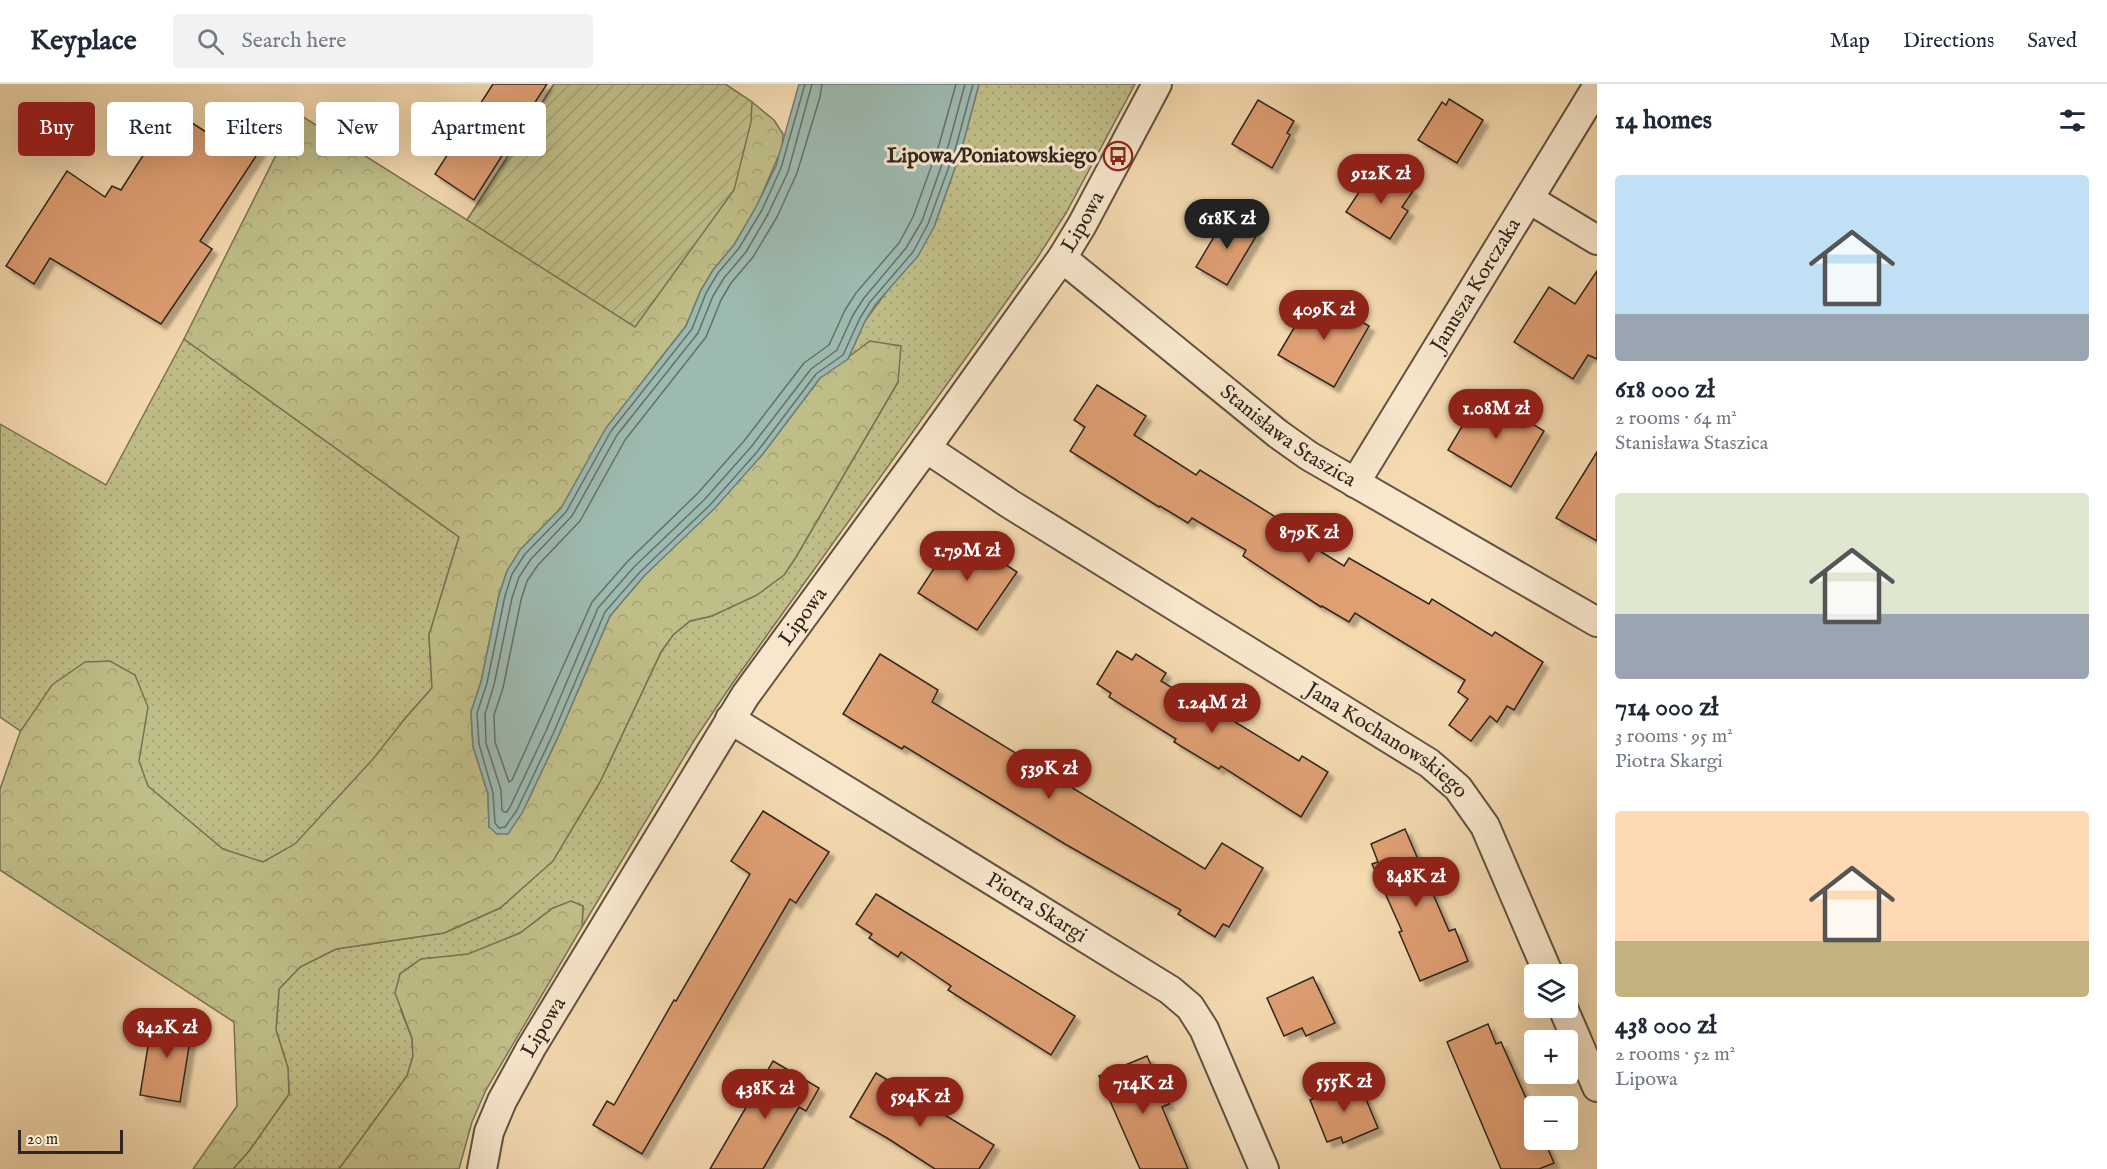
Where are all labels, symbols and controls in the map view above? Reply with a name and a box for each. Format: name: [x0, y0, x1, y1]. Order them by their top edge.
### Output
search box: [173, 14, 593, 68]
text: Keyplace: [30, 24, 137, 59]
icon: search: [194, 25, 227, 58]
text: Search here: [242, 27, 346, 55]
text: Map: [1830, 28, 1870, 55]
text: Directions: [1903, 28, 1994, 55]
text: Saved: [2027, 28, 2077, 55]
chip: Buy: [18, 102, 95, 156]
chip: Rent: [107, 102, 193, 156]
chip: Filters: [205, 102, 304, 156]
chip: New: [316, 102, 399, 156]
chip: Apartment: [411, 102, 546, 156]
text: 14 homes: [1615, 104, 1712, 137]
icon: filters: [2056, 104, 2089, 137]
bus stop icon: Lipowa/Poniatowskiego: [1102, 140, 1134, 172]
place label: Lipowa/Poniatowskiego: [887, 143, 1098, 170]
pin: 912K zł: [1326, 154, 1436, 205]
text: 912K zł: [1351, 161, 1411, 186]
street label: Lipowa: [1055, 186, 1111, 258]
pin: 618K zł: [1172, 199, 1282, 250]
text: 618K zł: [1198, 206, 1256, 231]
street label: Janusza Korczaka: [1424, 212, 1528, 359]
icon: home: [1798, 214, 1906, 322]
pin: 409K zł: [1269, 290, 1379, 341]
text: 409K zł: [1293, 297, 1355, 322]
text: 618 000 zł: [1615, 373, 1715, 406]
street label: Stanisława Staszica: [1214, 379, 1362, 494]
pin: 1.08M zł: [1434, 389, 1558, 440]
text: 1.08M zł: [1462, 396, 1530, 421]
text: 2 rooms · 64 m²: [1615, 406, 1737, 431]
text: Stanisława Staszica: [1615, 431, 1768, 456]
pin: 879K zł: [1254, 513, 1364, 564]
text: 879K zł: [1279, 520, 1339, 545]
pin: 1.79M zł: [905, 531, 1029, 582]
icon: home: [1798, 532, 1906, 640]
text: 1.79M zł: [934, 538, 1000, 563]
street label: Lipowa: [773, 581, 834, 651]
street label: Jana Kochanowskiego: [1299, 675, 1474, 803]
pin: 1.24M zł: [1150, 683, 1274, 734]
text: 1.24M zł: [1178, 690, 1246, 715]
text: 714 000 zł: [1615, 691, 1718, 724]
text: 3 rooms · 95 m²: [1615, 724, 1733, 749]
pin: 539K zł: [994, 749, 1104, 800]
text: Piotra Skargi: [1615, 749, 1723, 774]
text: 539K zł: [1020, 756, 1078, 781]
icon: home: [1798, 850, 1906, 958]
pin: 848K zł: [1361, 857, 1471, 908]
text: 848K zł: [1386, 864, 1446, 889]
street label: Piotra Skargi: [981, 867, 1092, 949]
map controls: [1524, 964, 1578, 1150]
button: layers: [1524, 964, 1578, 1018]
street label: Lipowa: [515, 991, 573, 1062]
pin: 842K zł: [112, 1008, 222, 1059]
text: 438 000 zł: [1615, 1009, 1716, 1042]
text: 842K zł: [137, 1015, 197, 1040]
button: +: [1524, 1030, 1578, 1084]
text: 2 rooms · 52 m²: [1615, 1042, 1735, 1067]
pin: 555K zł: [1289, 1062, 1399, 1113]
pin: 714K zł: [1088, 1064, 1198, 1115]
text: Lipowa: [1615, 1067, 1678, 1092]
pin: 438K zł: [710, 1069, 820, 1120]
text: 555K zł: [1316, 1069, 1372, 1094]
text: 714K zł: [1113, 1071, 1173, 1096]
text: 438K zł: [736, 1076, 794, 1101]
pin: 594K zł: [865, 1077, 975, 1128]
text: 594K zł: [890, 1084, 950, 1109]
button: −: [1524, 1096, 1578, 1150]
scale bar: [18, 1127, 123, 1154]
text: 20 m: [27, 1130, 58, 1150]

